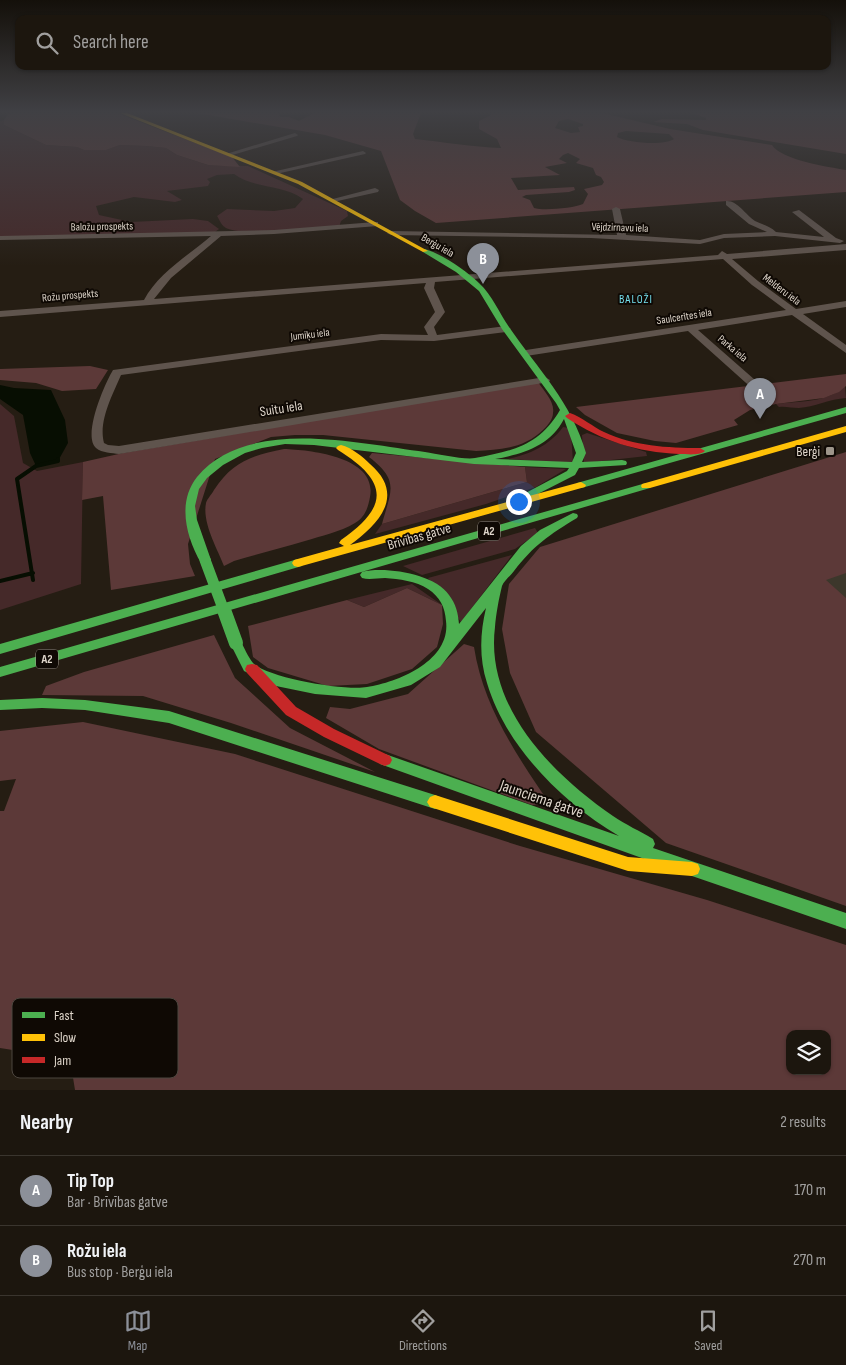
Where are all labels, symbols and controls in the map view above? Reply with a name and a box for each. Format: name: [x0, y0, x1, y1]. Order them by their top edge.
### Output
search box: [15, 15, 831, 70]
icon: search: [33, 29, 61, 57]
text: Search here: [73, 31, 149, 54]
street label: Baložu prospekts: [71, 219, 133, 234]
street label: Vējdzirnavu iela: [591, 220, 649, 235]
street label: Berģu iela: [419, 231, 456, 260]
pin: B: [467, 243, 499, 284]
street label: Melderu iela: [760, 271, 803, 308]
street label: Rožu prospekts: [41, 287, 99, 304]
district label: BALOŽI: [619, 292, 653, 307]
street label: Saulcerītes iela: [656, 306, 713, 327]
street label: Jumiķu iela: [289, 326, 330, 343]
street label: Parka iela: [715, 332, 750, 365]
pin: A: [744, 378, 776, 419]
street label: Suitu iela: [258, 397, 304, 420]
place label: Berģi: [796, 443, 820, 460]
marker: Berģi: [824, 445, 836, 457]
your location: [506, 489, 532, 515]
street label: Brīvības gatve: [385, 519, 453, 554]
road number: A2: [478, 522, 500, 540]
road number: A2: [36, 650, 58, 669]
street label: Jaunciema gatve: [496, 776, 586, 823]
legend: [12, 998, 178, 1078]
text: Fast: [54, 1007, 74, 1024]
text: Slow: [54, 1029, 76, 1046]
map controls: [786, 1030, 831, 1075]
button: layers: [786, 1030, 831, 1075]
text: Jam: [53, 1052, 71, 1069]
text: Nearby: [20, 1110, 73, 1135]
text: 2 results: [780, 1113, 826, 1132]
text: Tip Top: [67, 1170, 114, 1193]
text: A: [32, 1181, 40, 1200]
text: 170 m: [794, 1181, 826, 1200]
text: Bar · Brīvības gatve: [67, 1193, 168, 1212]
text: Rožu iela: [67, 1240, 126, 1263]
text: B: [32, 1251, 40, 1270]
text: 270 m: [793, 1251, 826, 1270]
text: Bus stop · Berģu iela: [67, 1263, 173, 1282]
tab: Map: [124, 1307, 152, 1354]
tab: Directions: [399, 1307, 447, 1354]
tab: Saved: [694, 1307, 722, 1354]

